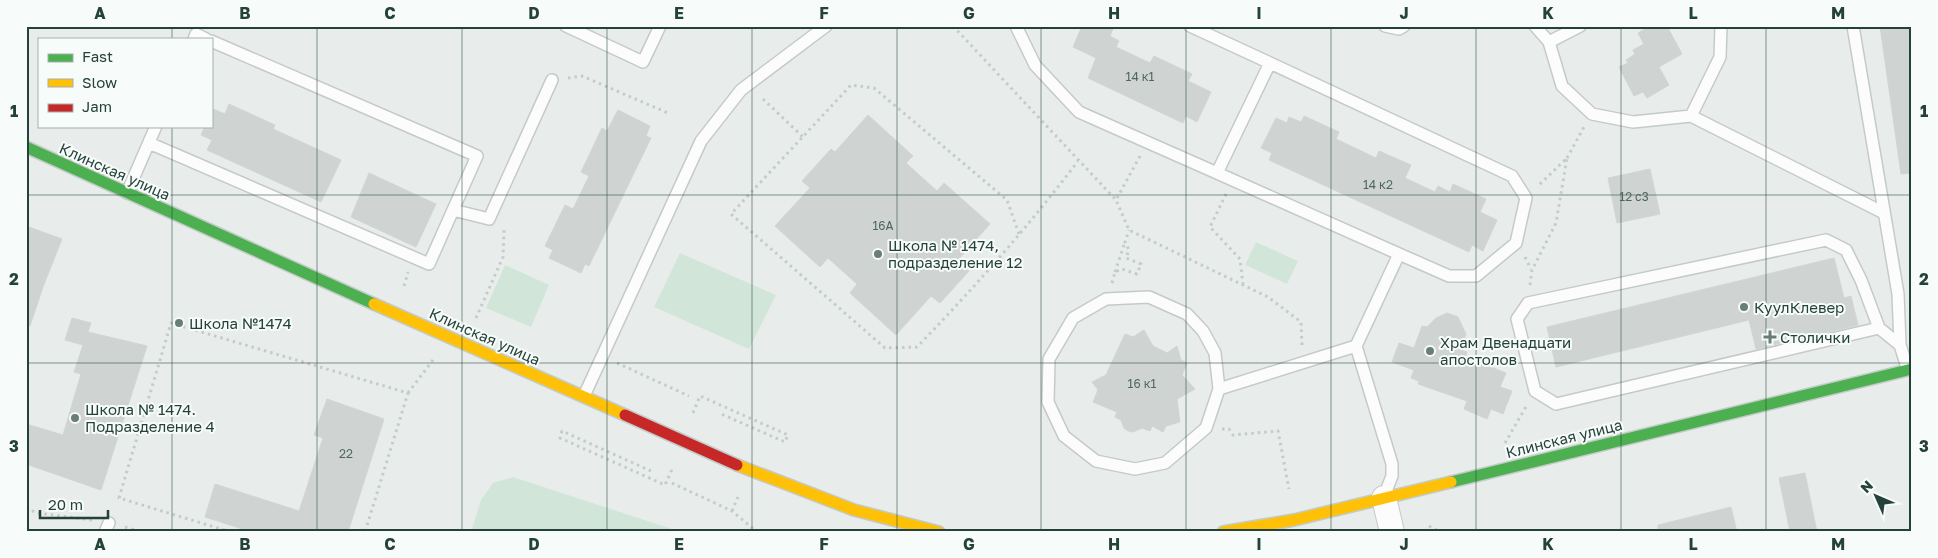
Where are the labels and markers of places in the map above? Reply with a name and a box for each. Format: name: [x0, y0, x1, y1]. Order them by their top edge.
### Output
place label: Школа № 1474, подразделение 12: [888, 236, 1022, 271]
marker: Школа № 1474, подразделение 12: [872, 248, 884, 260]
place label: КуулКлевер: [1754, 298, 1844, 316]
marker: КуулКлевер: [1738, 301, 1750, 313]
place label: Школа №1474: [189, 314, 292, 332]
marker: Школа №1474: [173, 317, 185, 329]
place label: Столички: [1780, 328, 1850, 346]
marker: Столички: [1764, 331, 1776, 343]
place label: Храм Двенадцати апостолов: [1440, 333, 1571, 368]
marker: Храм Двенадцати апостолов: [1424, 345, 1436, 357]
place label: Школа № 1474. Подразделение 4: [85, 400, 215, 435]
marker: Школа № 1474. Подразделение 4: [69, 412, 81, 424]

